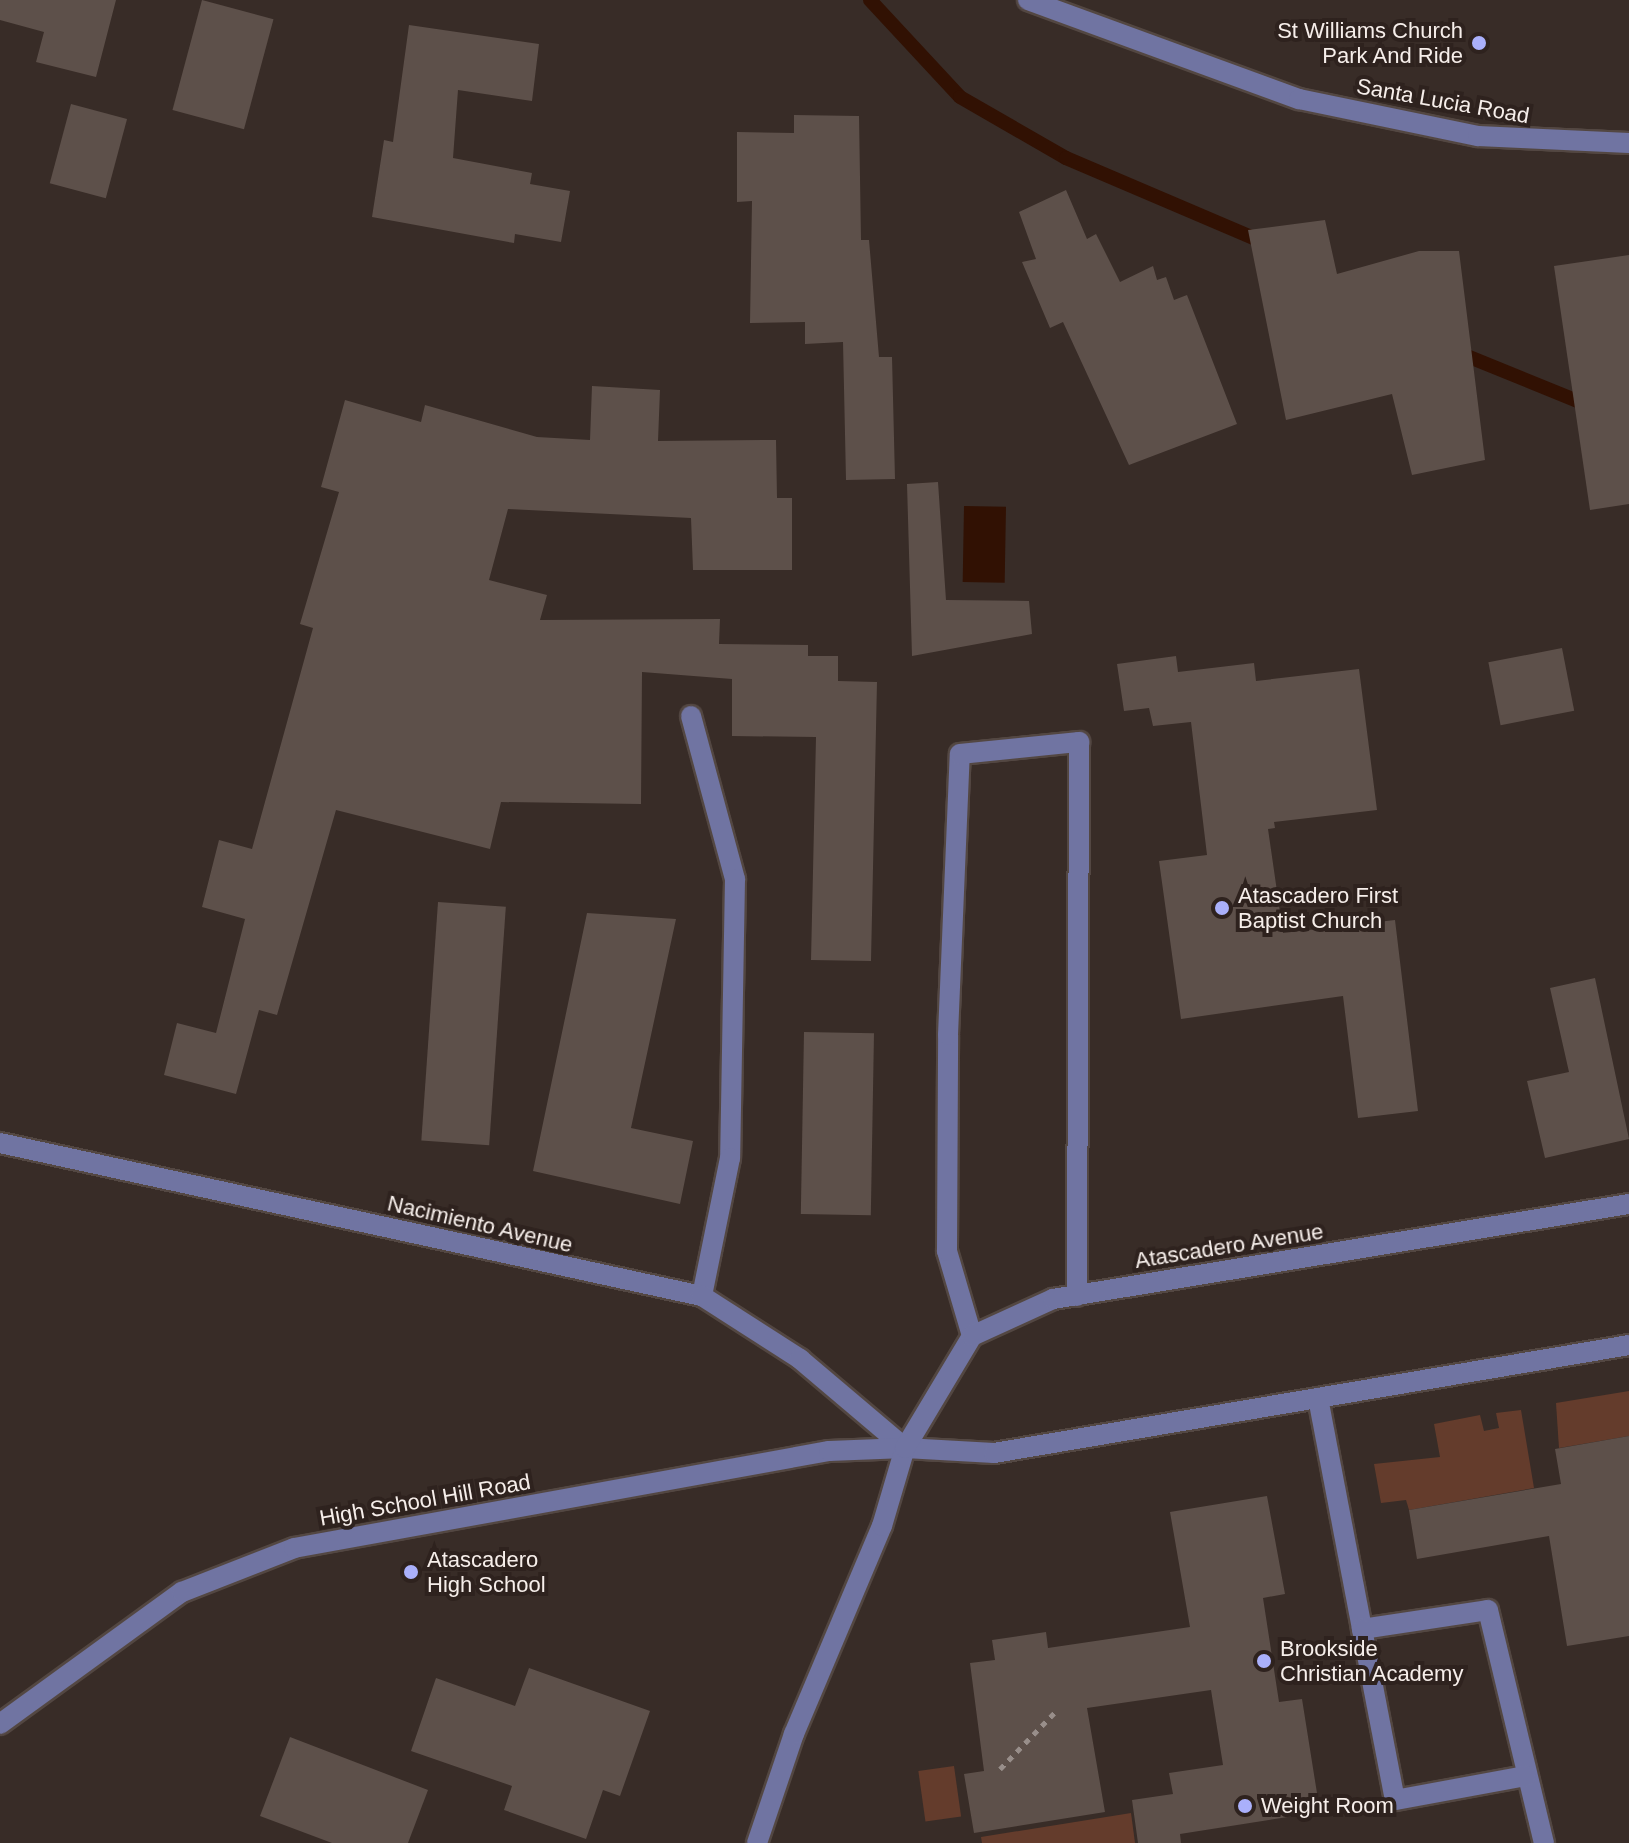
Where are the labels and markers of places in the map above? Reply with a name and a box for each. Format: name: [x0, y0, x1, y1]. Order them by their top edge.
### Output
place label: St Williams Church Park And Ride: [1277, 17, 1463, 68]
marker: St Williams Church Park And Ride: [1470, 34, 1488, 52]
place label: Atascadero First Baptist Church: [1238, 882, 1398, 934]
marker: Atascadero First Baptist Church: [1213, 899, 1231, 917]
place label: Atascadero High School: [427, 1546, 546, 1598]
marker: Atascadero High School: [402, 1563, 420, 1581]
place label: Brookside Christian Academy: [1280, 1635, 1465, 1686]
marker: Brookside Christian Academy: [1255, 1652, 1273, 1670]
place label: Weight Room: [1261, 1793, 1394, 1819]
marker: Weight Room: [1236, 1797, 1254, 1815]

